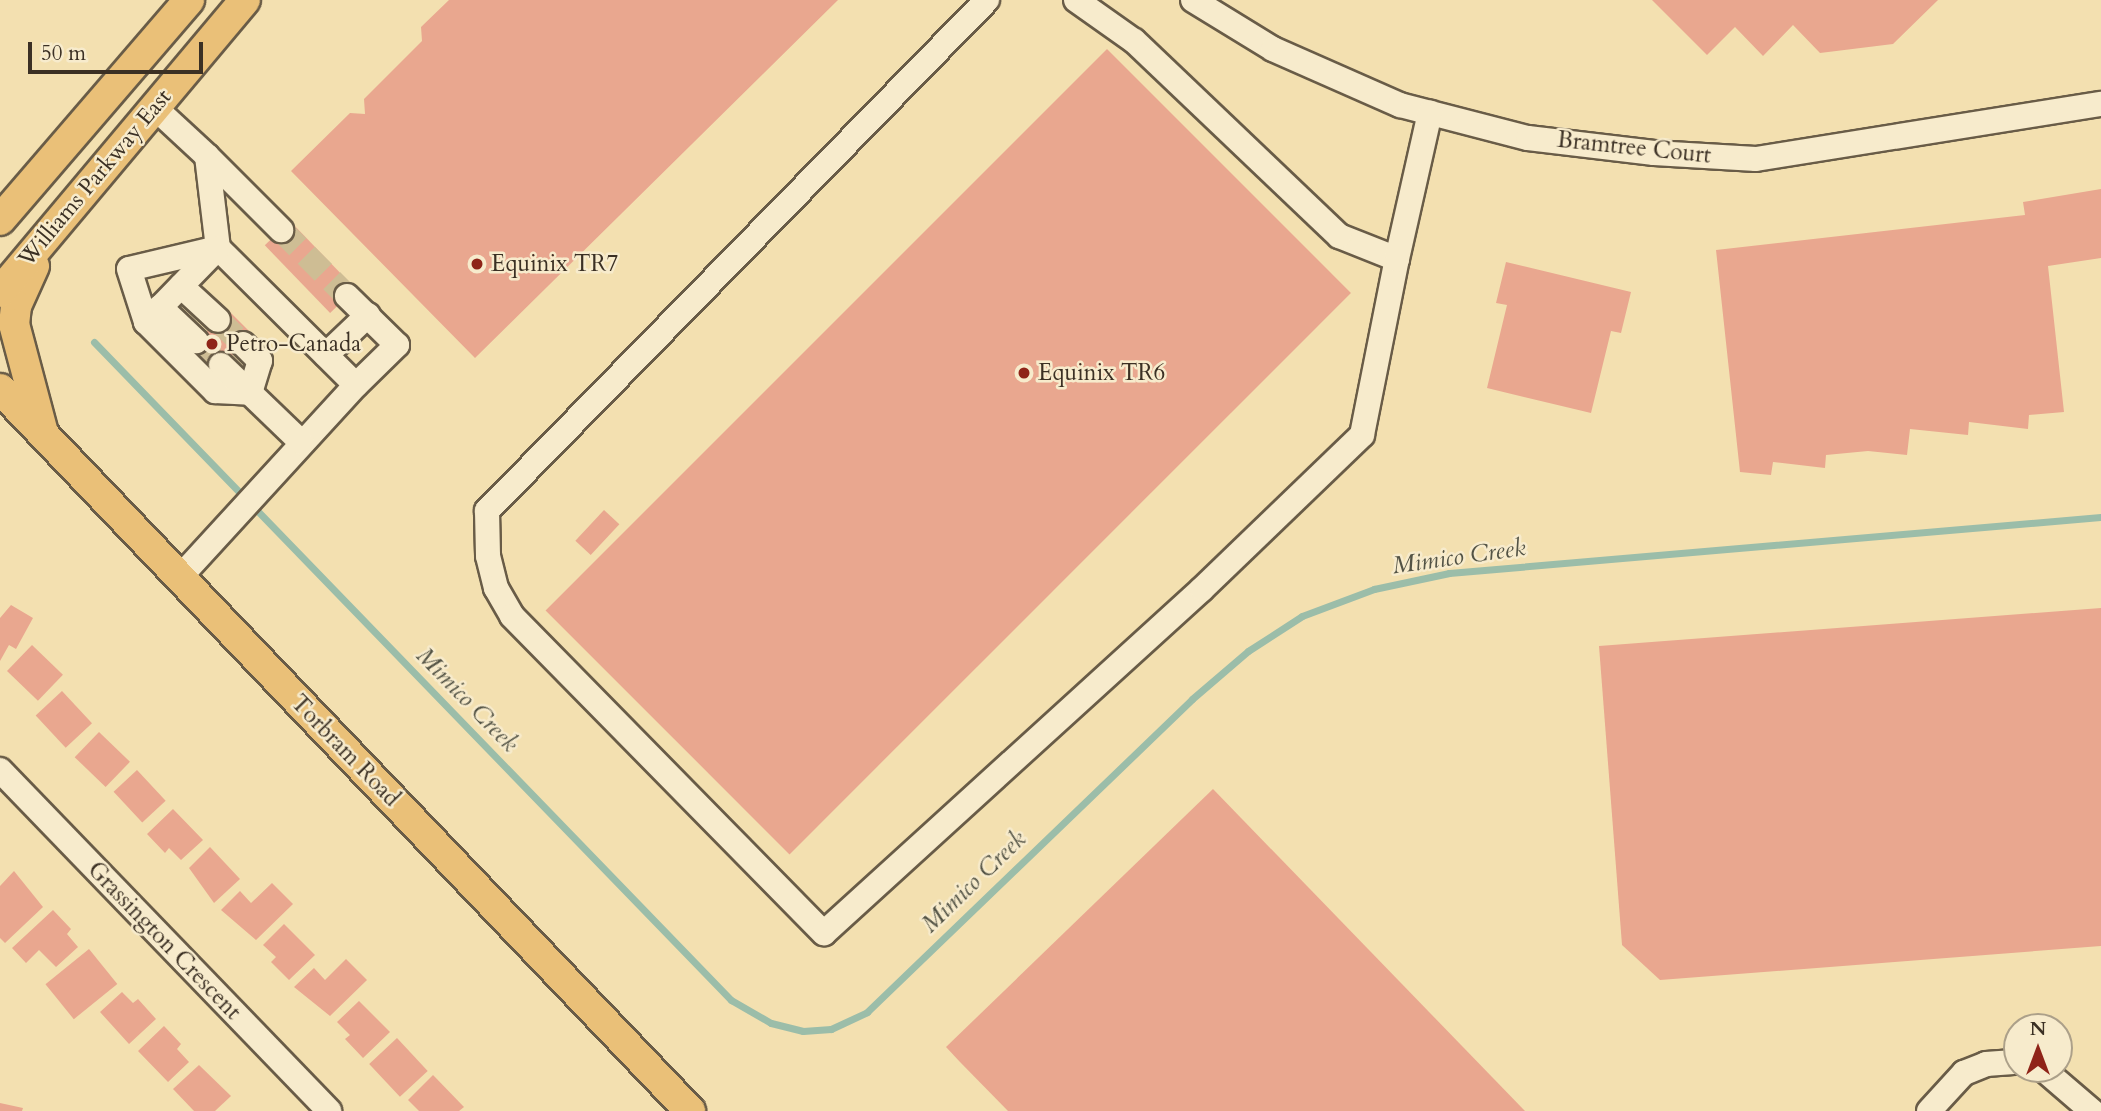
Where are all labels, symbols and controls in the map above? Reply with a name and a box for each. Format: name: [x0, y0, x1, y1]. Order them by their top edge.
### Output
scale bar: [32, 28, 206, 72]
text: 50 m: [41, 39, 86, 68]
street label: Williams Parkway East: [13, 84, 177, 272]
street label: Bramtree Court: [1556, 126, 1712, 170]
place label: Equinix TR7: [491, 250, 618, 278]
marker: Equinix TR7: [469, 256, 485, 272]
place label: Petro-Canada: [226, 330, 361, 358]
marker: Petro-Canada: [204, 336, 220, 352]
place label: Equinix TR6: [1038, 359, 1165, 387]
marker: Equinix TR6: [1016, 365, 1032, 381]
water label: Mimico Creek: [1391, 533, 1527, 581]
water label: Mimico Creek: [410, 642, 524, 758]
street label: Torbram Road: [285, 689, 405, 813]
water label: Mimico Creek: [916, 825, 1032, 939]
street label: Grassington Crescent: [82, 856, 246, 1026]
north arrow: [2003, 1013, 2073, 1083]
text: N: [2030, 1016, 2046, 1042]

